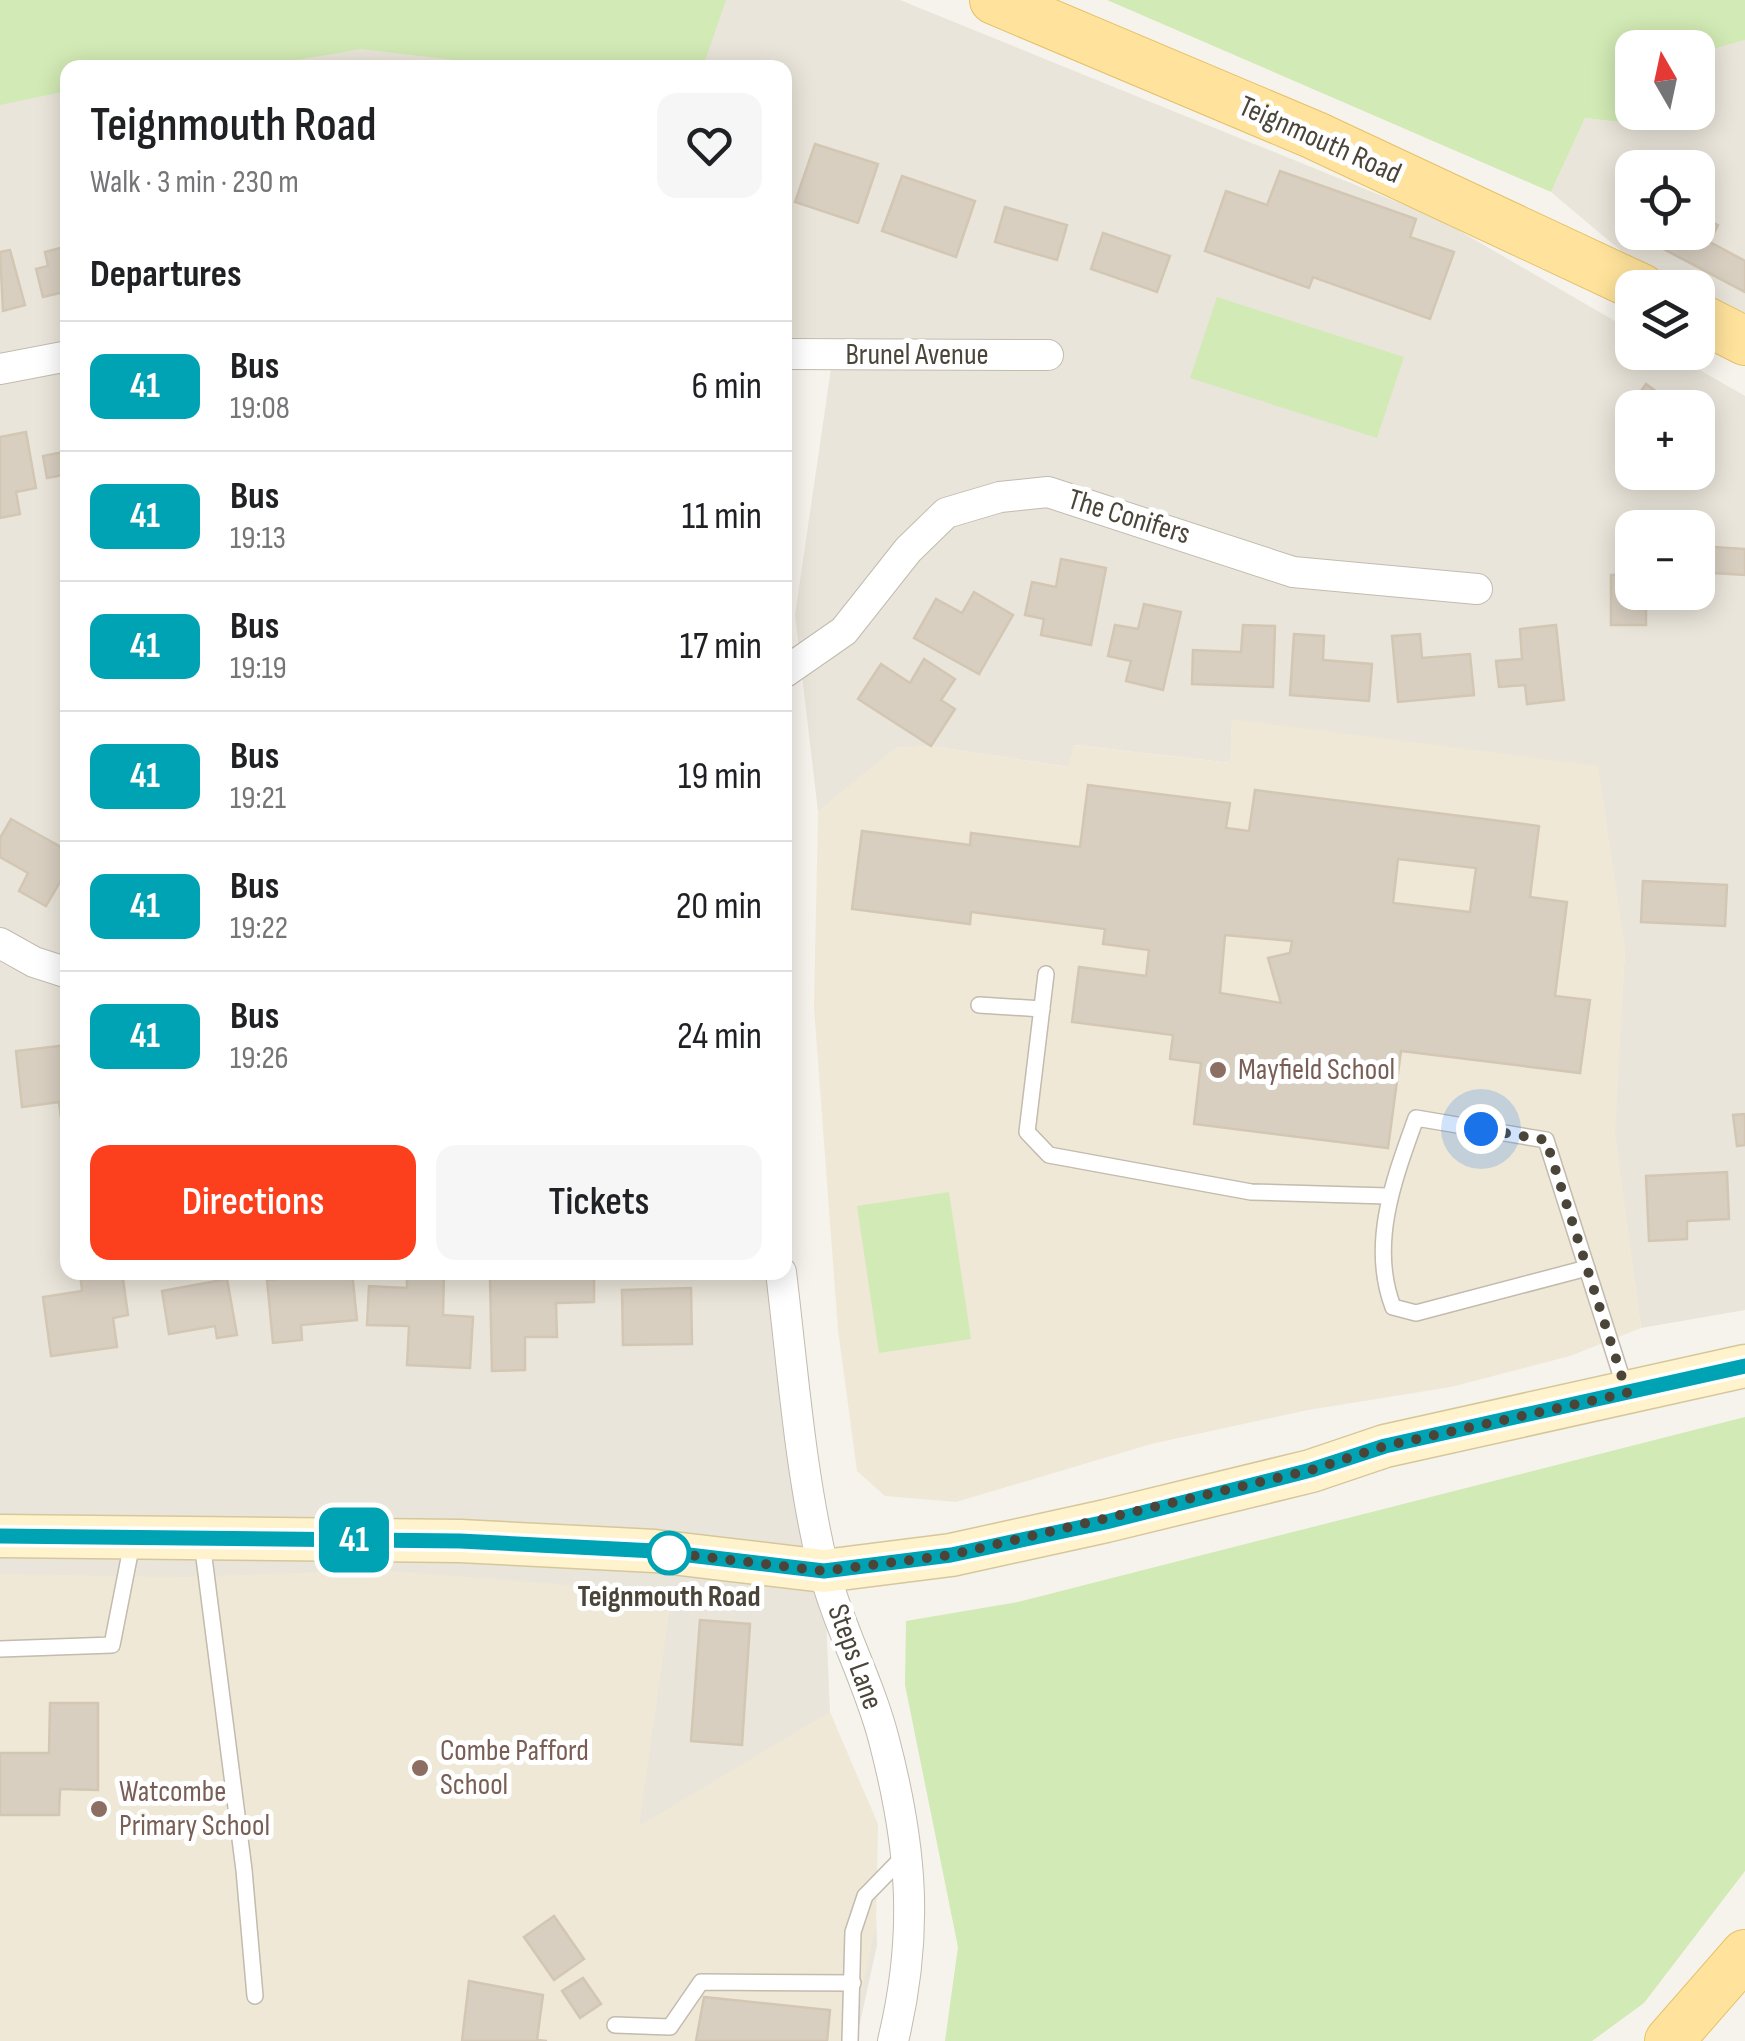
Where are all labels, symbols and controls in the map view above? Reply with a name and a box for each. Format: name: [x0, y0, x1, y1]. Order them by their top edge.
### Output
north arrow: [1615, 30, 1715, 130]
map controls: [1615, 30, 1715, 610]
street label: Teignmouth Road: [1233, 88, 1407, 192]
button: heart: [657, 93, 762, 198]
text: Teignmouth Road: [90, 97, 376, 154]
button: locate: [1615, 150, 1715, 250]
text: Walk · 3 min · 230 m: [90, 163, 299, 202]
text: Departures: [90, 252, 242, 297]
button: layers: [1615, 270, 1715, 370]
street label: Brunel Avenue: [845, 337, 989, 373]
text: Bus: [230, 344, 279, 389]
text: 6 min: [692, 364, 762, 409]
text: 41: [130, 365, 160, 408]
text: 19:08: [230, 389, 290, 428]
button: +: [1615, 390, 1715, 490]
text: Bus: [230, 474, 279, 519]
street label: The Conifers: [1064, 481, 1194, 553]
text: 11 min: [682, 494, 762, 539]
text: 41: [130, 495, 160, 538]
button: −: [1615, 510, 1715, 610]
text: 19:13: [230, 519, 286, 558]
text: Bus: [230, 604, 279, 649]
text: 17 min: [680, 624, 762, 669]
text: 41: [130, 625, 160, 668]
text: 19:19: [230, 649, 287, 688]
text: Bus: [230, 734, 279, 779]
text: 19 min: [678, 754, 762, 799]
text: 41: [130, 755, 160, 798]
text: 19:21: [230, 779, 286, 818]
text: Bus: [230, 864, 279, 909]
text: 20 min: [676, 884, 762, 929]
text: 41: [130, 885, 160, 928]
text: 19:22: [230, 909, 288, 948]
text: Bus: [230, 994, 279, 1039]
text: 24 min: [677, 1014, 762, 1059]
text: 41: [130, 1015, 160, 1058]
text: 19:26: [230, 1039, 289, 1078]
place label: Mayfield School: [1238, 1052, 1395, 1088]
marker: Mayfield School: [1207, 1059, 1229, 1081]
your location: [1456, 1104, 1506, 1154]
button: Directions: [90, 1145, 416, 1260]
button: Tickets: [436, 1145, 762, 1260]
line badge: 41: [309, 1508, 399, 1572]
text: 41: [339, 1519, 369, 1562]
marker: Teignmouth Road: [648, 1532, 690, 1574]
place label: Teignmouth Road: [578, 1579, 760, 1615]
street label: Steps Lane: [819, 1599, 891, 1715]
place label: Combe Pafford School: [440, 1733, 589, 1803]
marker: Combe Pafford School: [409, 1757, 431, 1779]
place label: Watcombe Primary School: [119, 1774, 270, 1844]
marker: Watcombe Primary School: [88, 1798, 110, 1820]

